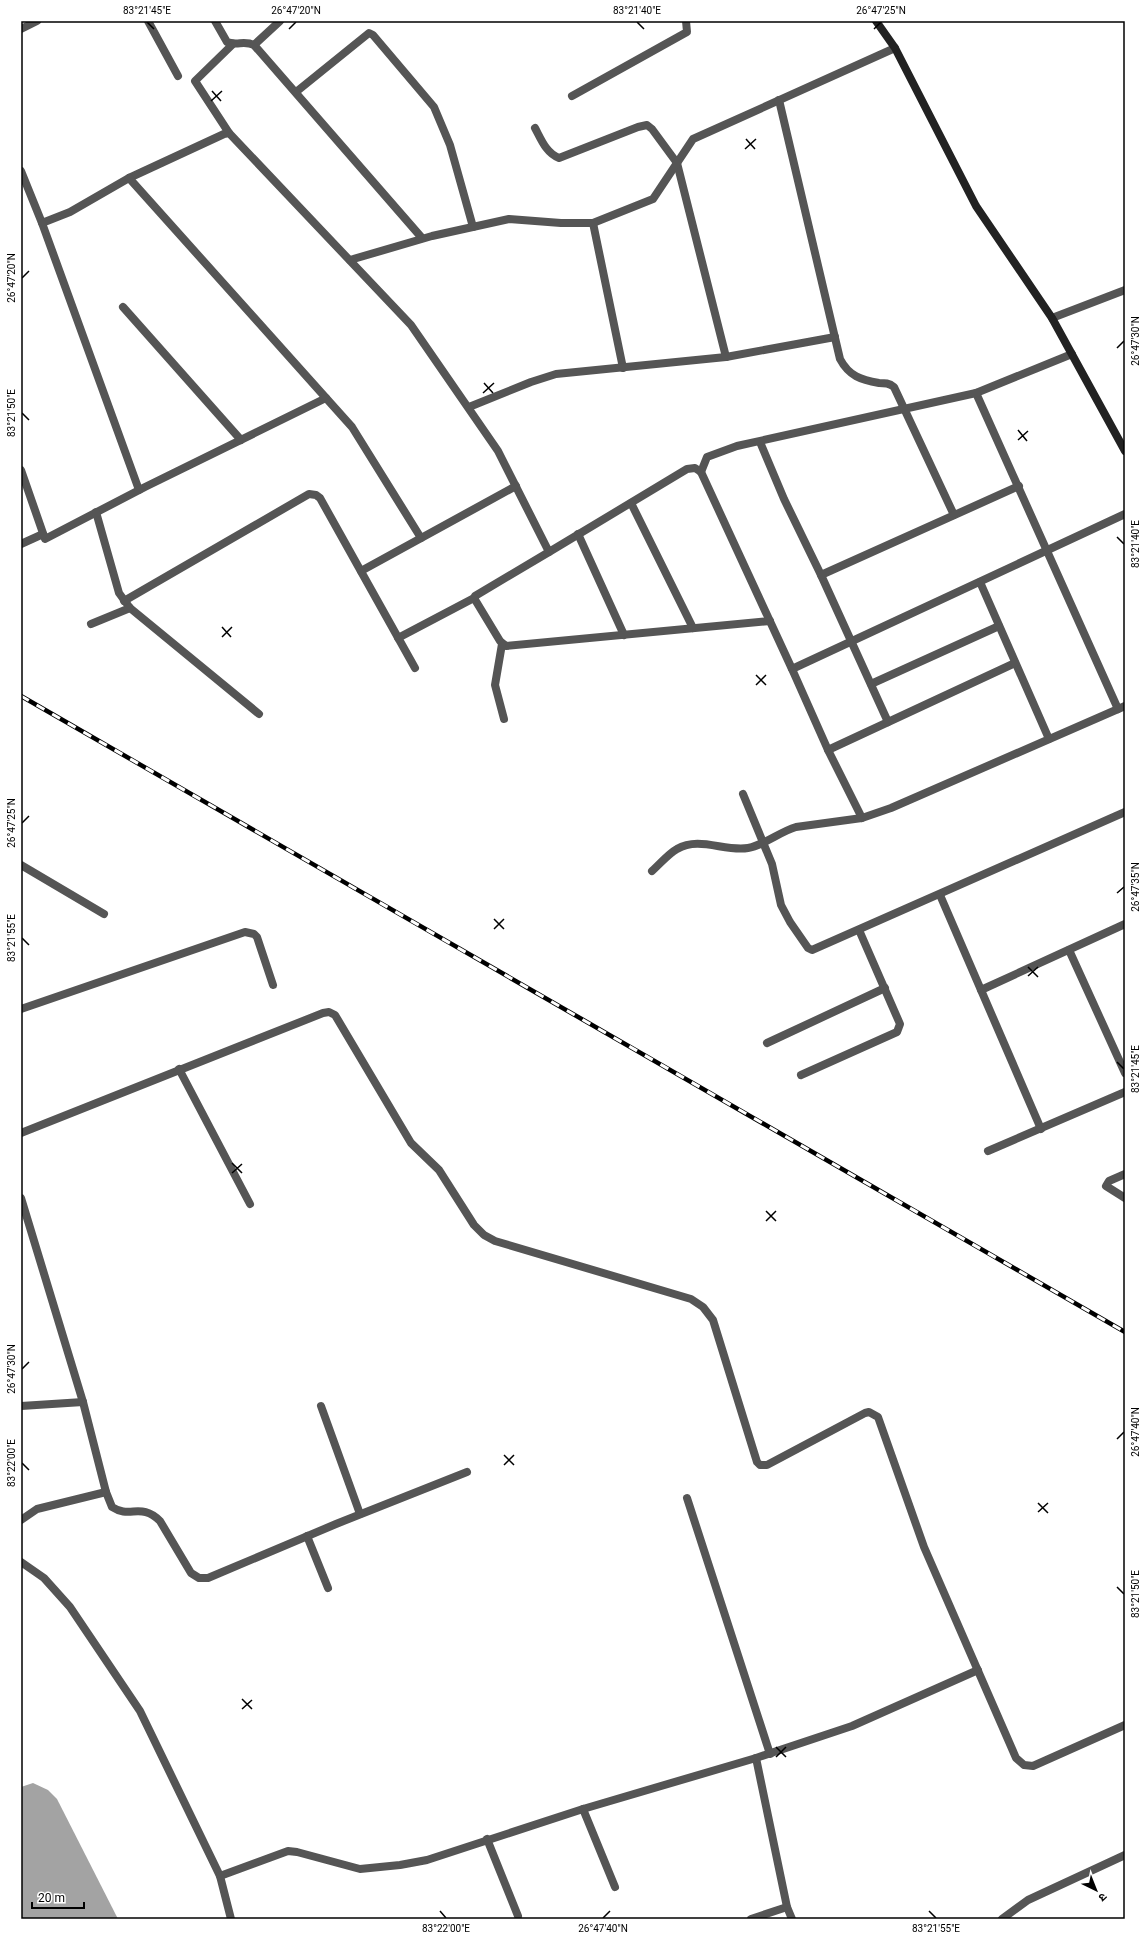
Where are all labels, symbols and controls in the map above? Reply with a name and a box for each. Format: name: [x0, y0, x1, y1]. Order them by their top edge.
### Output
text: 83°21'45"E: [123, 5, 171, 16]
text: 26°47'20"N: [271, 5, 321, 16]
text: 83°21'40"E: [613, 5, 661, 16]
text: 26°47'25"N: [856, 5, 906, 16]
text: 26°47'20"N: [6, 253, 17, 303]
text: 26°47'30"N: [1130, 316, 1141, 366]
text: 83°21'50"E: [6, 389, 17, 437]
text: 83°21'40"E: [1130, 520, 1141, 568]
text: 26°47'25"N: [6, 798, 17, 848]
text: 26°47'35"N: [1130, 862, 1141, 912]
text: 83°21'55"E: [6, 914, 17, 962]
text: 83°21'45"E: [1130, 1045, 1141, 1093]
text: 26°47'30"N: [6, 1344, 17, 1394]
text: 26°47'40"N: [1130, 1407, 1141, 1457]
text: 83°22'00"E: [6, 1439, 17, 1487]
text: 83°21'50"E: [1130, 1570, 1141, 1618]
north arrow: [1076, 1870, 1116, 1910]
scale bar: [32, 1884, 84, 1910]
text: उ: [1095, 1890, 1109, 1904]
text: 20 m: [38, 1891, 65, 1905]
text: 83°22'00"E: [422, 1923, 470, 1934]
text: 26°47'40"N: [578, 1923, 628, 1934]
text: 83°21'55"E: [912, 1923, 960, 1934]

